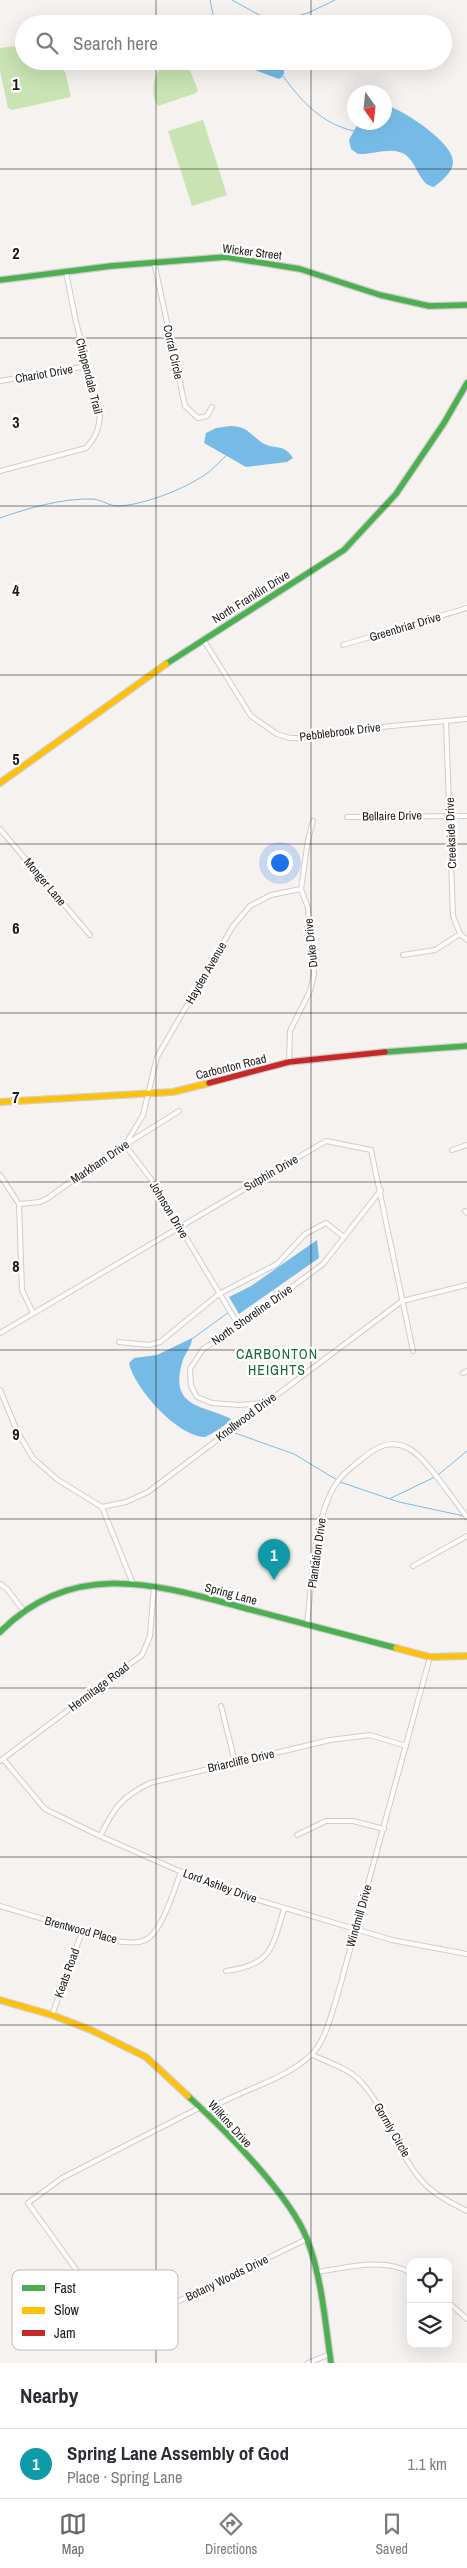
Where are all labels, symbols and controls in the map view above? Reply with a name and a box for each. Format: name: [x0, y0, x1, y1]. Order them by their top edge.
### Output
search box: [15, 15, 452, 70]
icon: search: [33, 29, 61, 57]
text: Search here: [73, 30, 158, 56]
text: 1: [12, 73, 20, 95]
north arrow: [347, 85, 392, 130]
street label: Wicker Street: [221, 240, 283, 264]
text: 2: [12, 242, 20, 264]
street label: Corral Circle: [159, 323, 187, 381]
street label: Chippendale Trail: [72, 336, 106, 416]
street label: Chariot Drive: [14, 361, 74, 387]
text: 3: [12, 411, 20, 433]
street label: North Franklin Drive: [209, 567, 293, 627]
text: 4: [12, 579, 20, 601]
street label: Greenbriar Drive: [367, 609, 443, 645]
street label: Pebblebrook Drive: [299, 719, 381, 745]
text: 5: [12, 748, 20, 770]
street label: Creekside Drive: [442, 797, 460, 869]
street label: Bellaire Drive: [362, 807, 422, 825]
your location: [267, 850, 293, 876]
street label: Monger Lane: [20, 855, 70, 909]
text: 6: [12, 917, 20, 939]
street label: Duke Drive: [300, 918, 322, 968]
street label: Hayden Avenue: [182, 939, 230, 1007]
street label: Carbonton Road: [194, 1051, 268, 1083]
text: 7: [12, 1086, 20, 1108]
street label: Markham Drive: [68, 1137, 132, 1187]
street label: Sutphin Drive: [241, 1151, 301, 1195]
street label: Johnson Drive: [146, 1179, 192, 1241]
text: 8: [12, 1255, 20, 1277]
street label: North Shoreline Drive: [208, 1281, 296, 1349]
district label: CARBONTON HEIGHTS: [236, 1345, 318, 1379]
street label: Knollwood Drive: [213, 1389, 279, 1445]
text: 9: [12, 1423, 20, 1445]
street label: Plantation Drive: [304, 1517, 330, 1589]
pin: 1: [258, 1539, 290, 1580]
street label: Spring Lane: [203, 1579, 259, 1609]
street label: Hermitage Road: [65, 1659, 133, 1715]
street label: Briarcliffe Drive: [206, 1746, 276, 1776]
street label: Lord Ashley Drive: [181, 1865, 259, 1907]
street label: Windmill Drive: [342, 1883, 376, 1949]
street label: Brentwood Place: [43, 1913, 119, 1947]
street label: Keats Road: [51, 1946, 83, 2000]
street label: Wilkins Drive: [204, 2097, 256, 2151]
street label: Gormly Circle: [370, 2100, 414, 2160]
street label: Botany Woods Drive: [183, 2251, 271, 2305]
map controls: [407, 2258, 452, 2348]
button: locate: [407, 2258, 452, 2303]
legend: [12, 2270, 178, 2350]
text: Fast: [54, 2279, 76, 2297]
text: Slow: [54, 2301, 80, 2319]
button: layers: [407, 2303, 452, 2348]
text: Jam: [54, 2324, 76, 2342]
text: Nearby: [20, 2381, 78, 2410]
text: Spring Lane Assembly of God: [67, 2440, 289, 2466]
text: 1: [32, 2453, 40, 2475]
text: 1.1 km: [408, 2453, 447, 2475]
text: Place · Spring Lane: [67, 2466, 182, 2488]
tab: Map: [59, 2510, 87, 2558]
tab: Directions: [205, 2510, 257, 2558]
tab: Saved: [375, 2510, 408, 2558]

